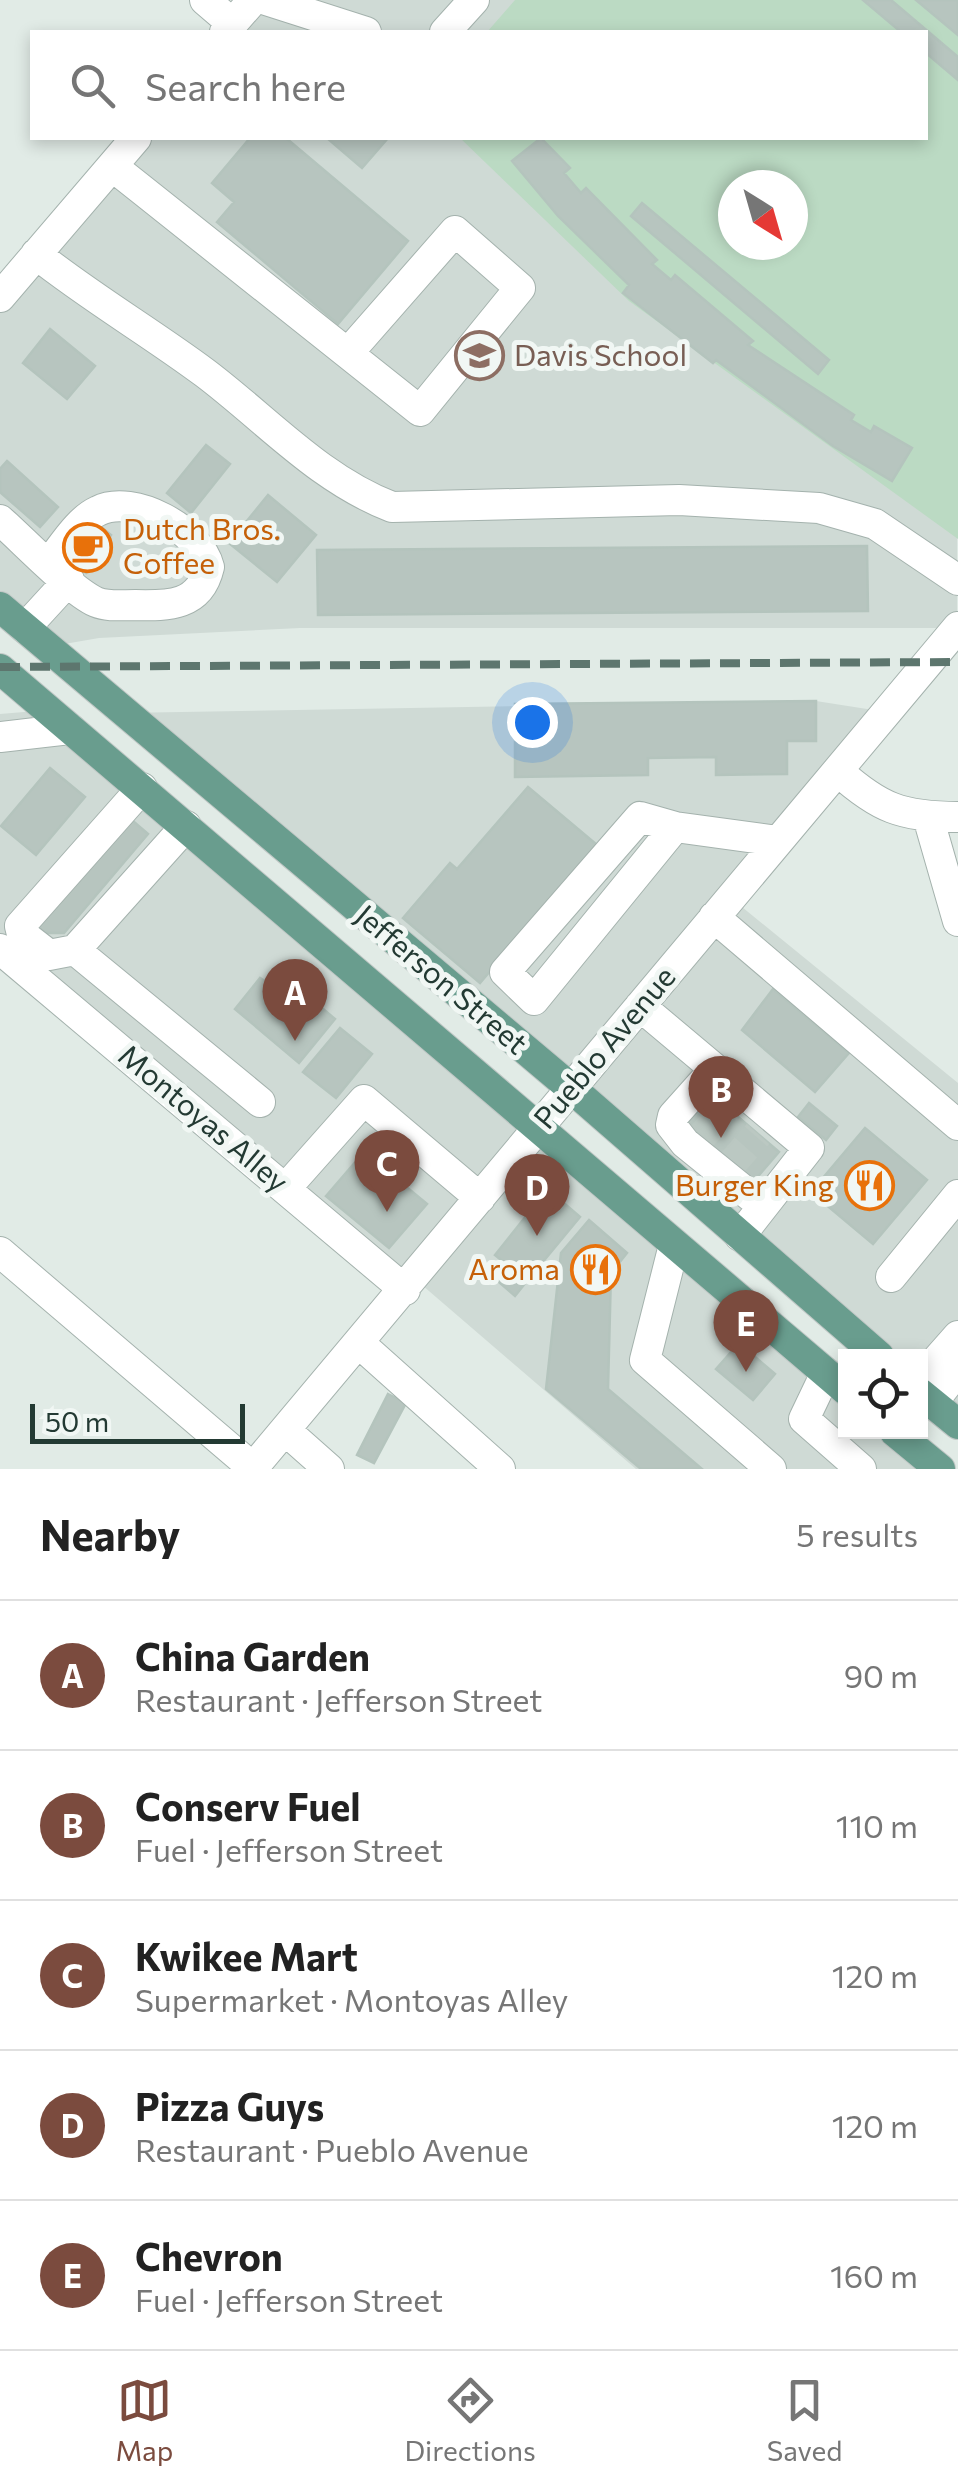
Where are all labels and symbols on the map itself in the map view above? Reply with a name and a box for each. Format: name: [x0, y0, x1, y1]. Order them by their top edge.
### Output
north arrow: [718, 170, 808, 260]
school or university icon: Davis School: [453, 330, 505, 382]
place label: Davis School: [514, 335, 687, 372]
place label: Dutch Bros. Coffee: [123, 509, 281, 580]
cafe icon: Dutch Bros. Coffee: [62, 521, 114, 573]
your location: [507, 697, 558, 748]
street label: Jefferson Street: [349, 895, 536, 1061]
pin: A: [262, 958, 328, 1041]
street label: Pueblo Avenue: [524, 958, 682, 1135]
street label: Montoyas Alley: [112, 1035, 297, 1199]
pin: B: [688, 1056, 754, 1138]
pin: C: [354, 1130, 420, 1212]
pin: D: [504, 1154, 570, 1236]
restaurant icon: Burger King: [843, 1160, 895, 1212]
place label: Burger King: [675, 1165, 834, 1202]
restaurant icon: Aroma: [569, 1244, 621, 1296]
place label: Aroma: [468, 1249, 560, 1286]
pin: E: [714, 1290, 778, 1372]
scale bar: [30, 1399, 245, 1444]

